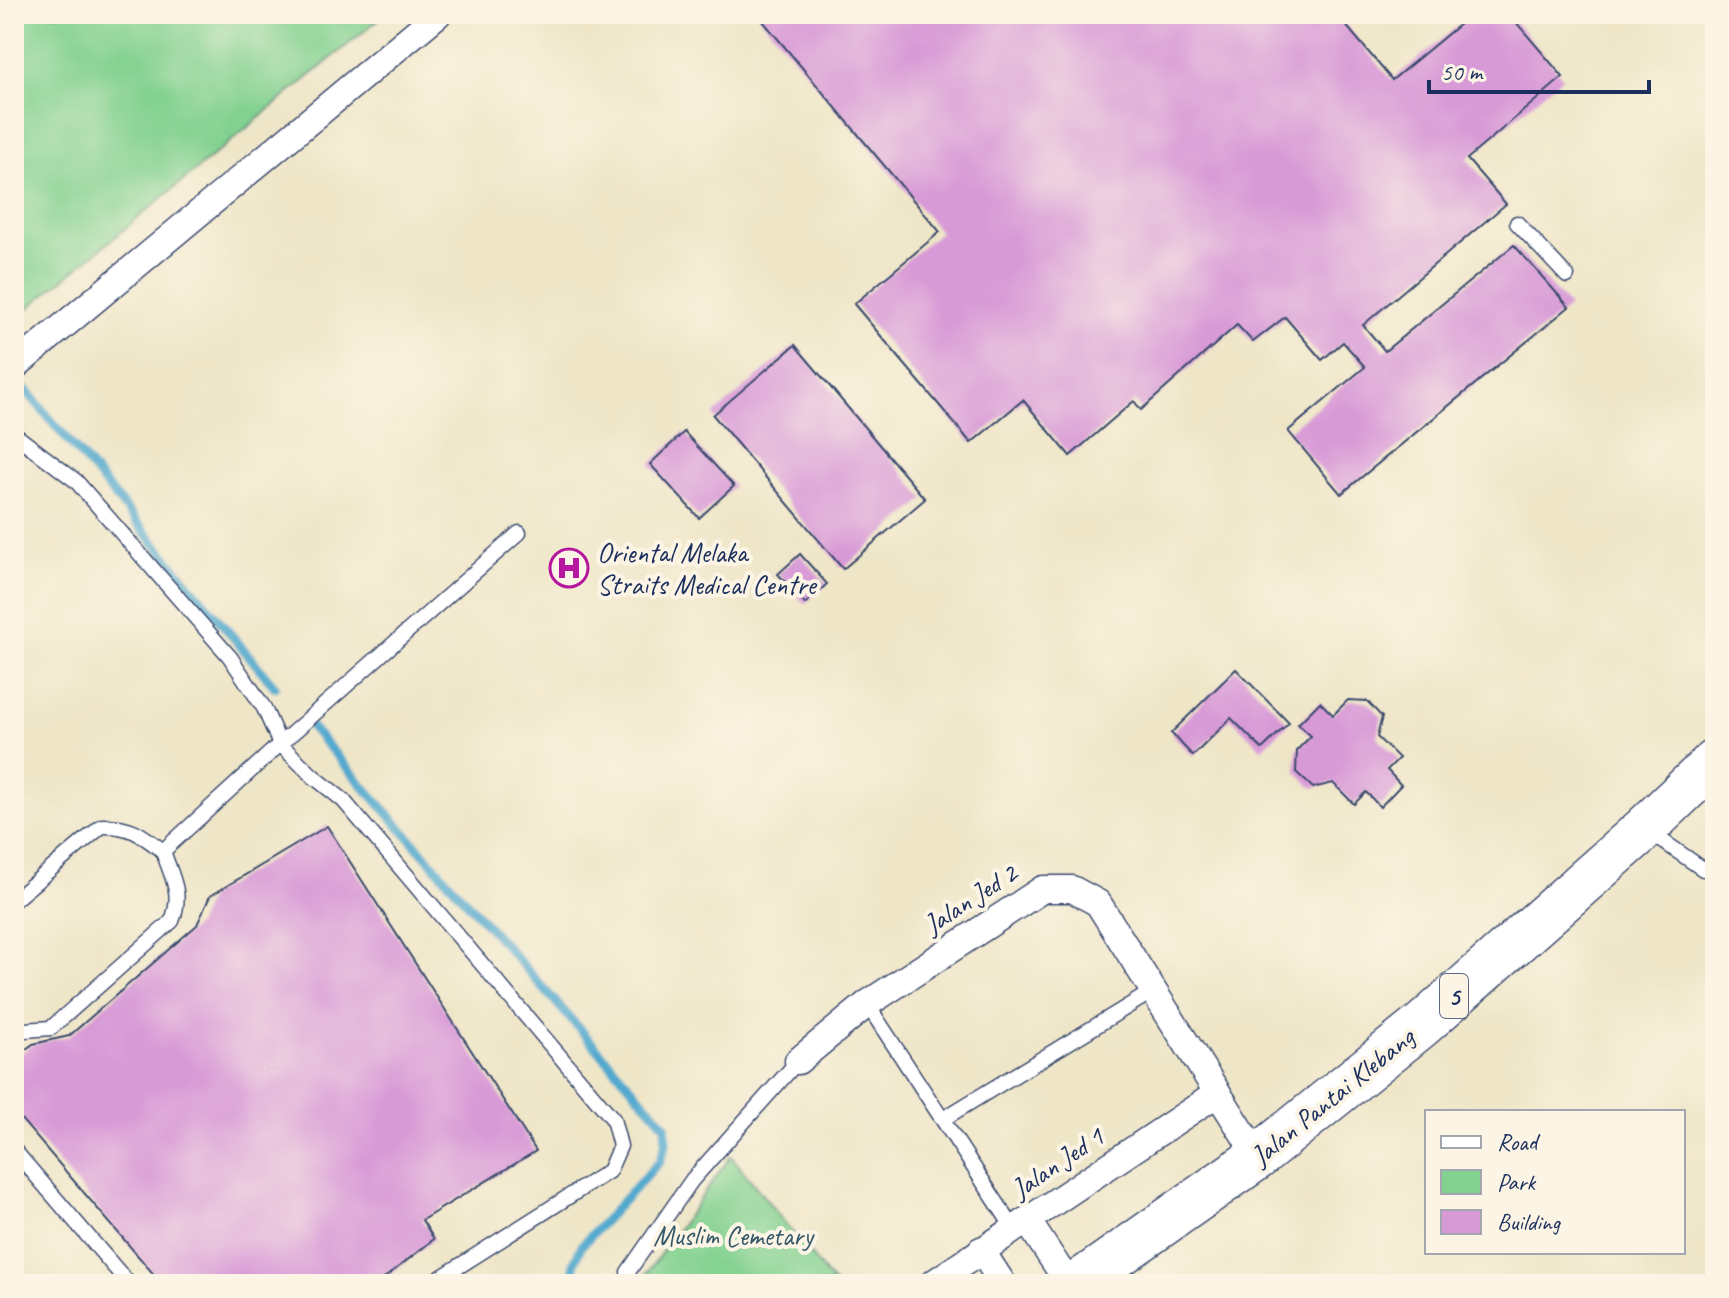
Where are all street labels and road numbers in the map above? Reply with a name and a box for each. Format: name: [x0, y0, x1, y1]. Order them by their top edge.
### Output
street label: Jalan Jed 2: [915, 854, 1025, 942]
road number: 5: [1440, 974, 1468, 1018]
street label: Jalan Pantai Klebang: [1242, 1019, 1423, 1174]
street label: Jalan Jed 1: [1003, 1118, 1111, 1207]

